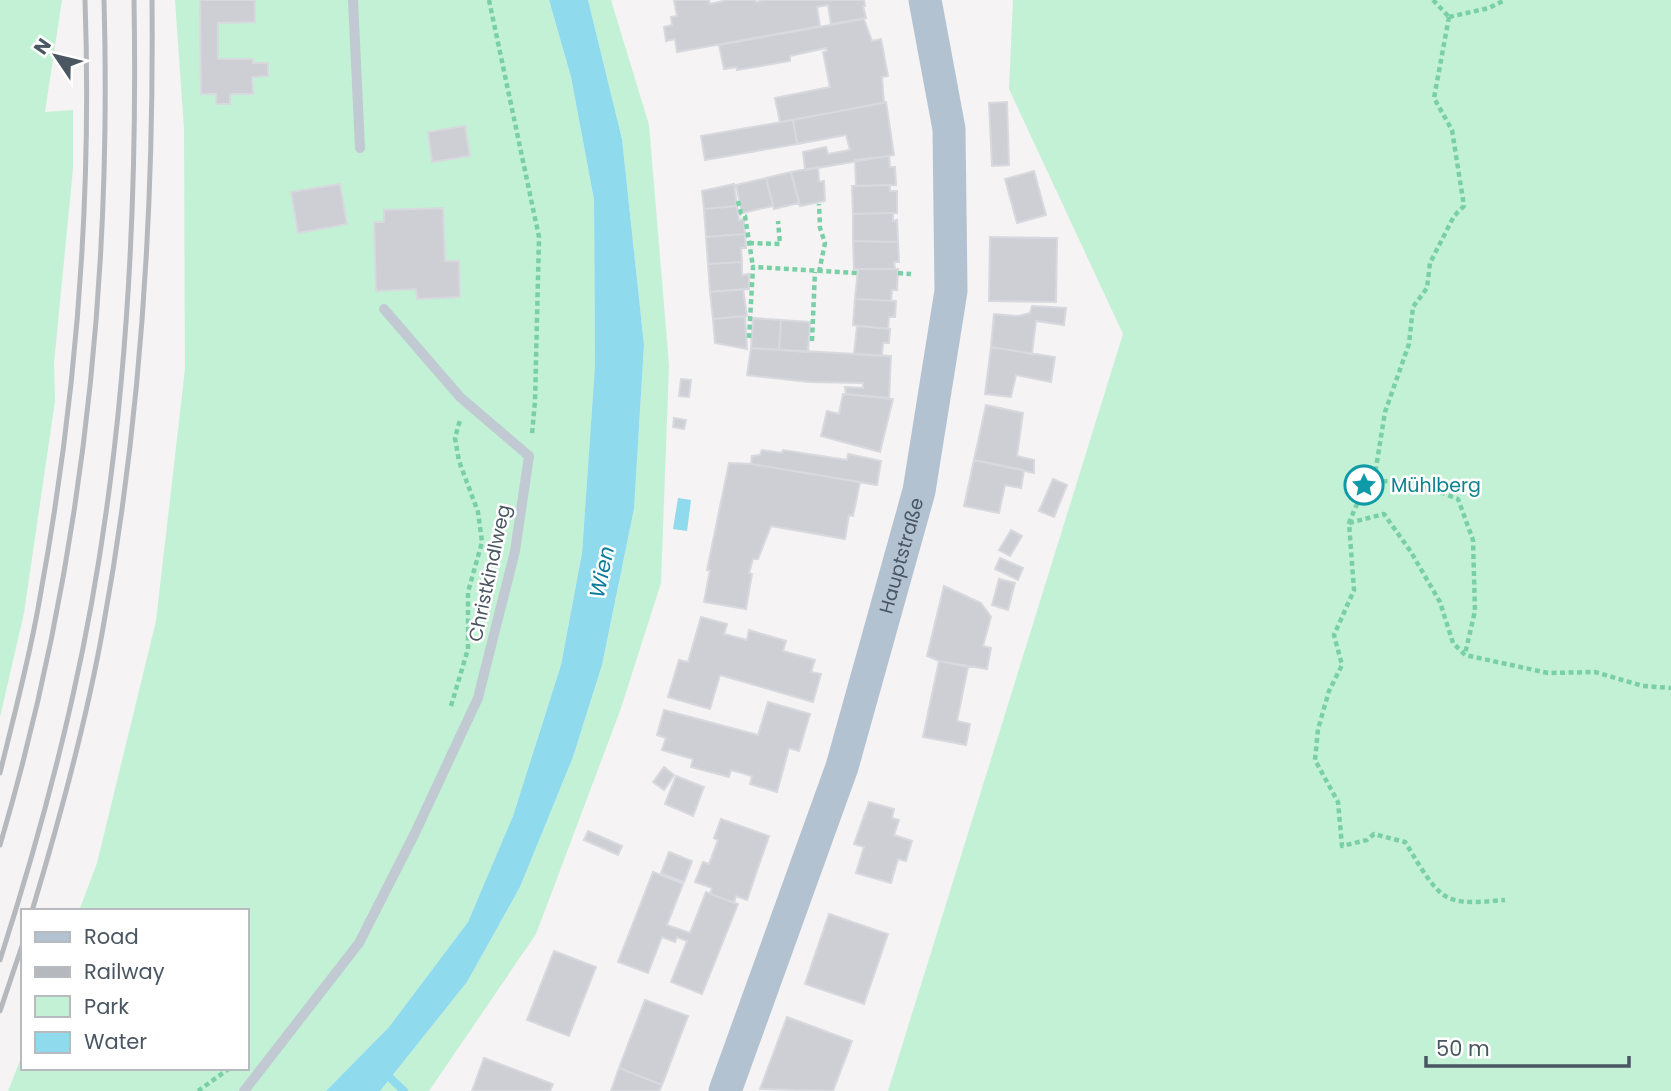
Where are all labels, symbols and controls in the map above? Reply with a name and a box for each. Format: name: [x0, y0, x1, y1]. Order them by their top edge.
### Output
north arrow: [21, 21, 91, 91]
text: N: [27, 33, 58, 60]
place icon: Mühlberg: [1343, 464, 1385, 506]
place label: Mühlberg: [1391, 472, 1481, 499]
street label: Hauptstraße: [872, 495, 931, 617]
street label: Christkindlweg: [462, 502, 517, 644]
water label: Wien: [582, 543, 621, 600]
legend: [21, 909, 248, 1070]
text: Road: [84, 922, 139, 951]
text: Railway: [84, 957, 165, 986]
text: Park: [84, 992, 129, 1021]
scale bar: [1426, 1024, 1629, 1068]
text: Water: [84, 1027, 147, 1056]
text: 50 m: [1436, 1034, 1490, 1063]

